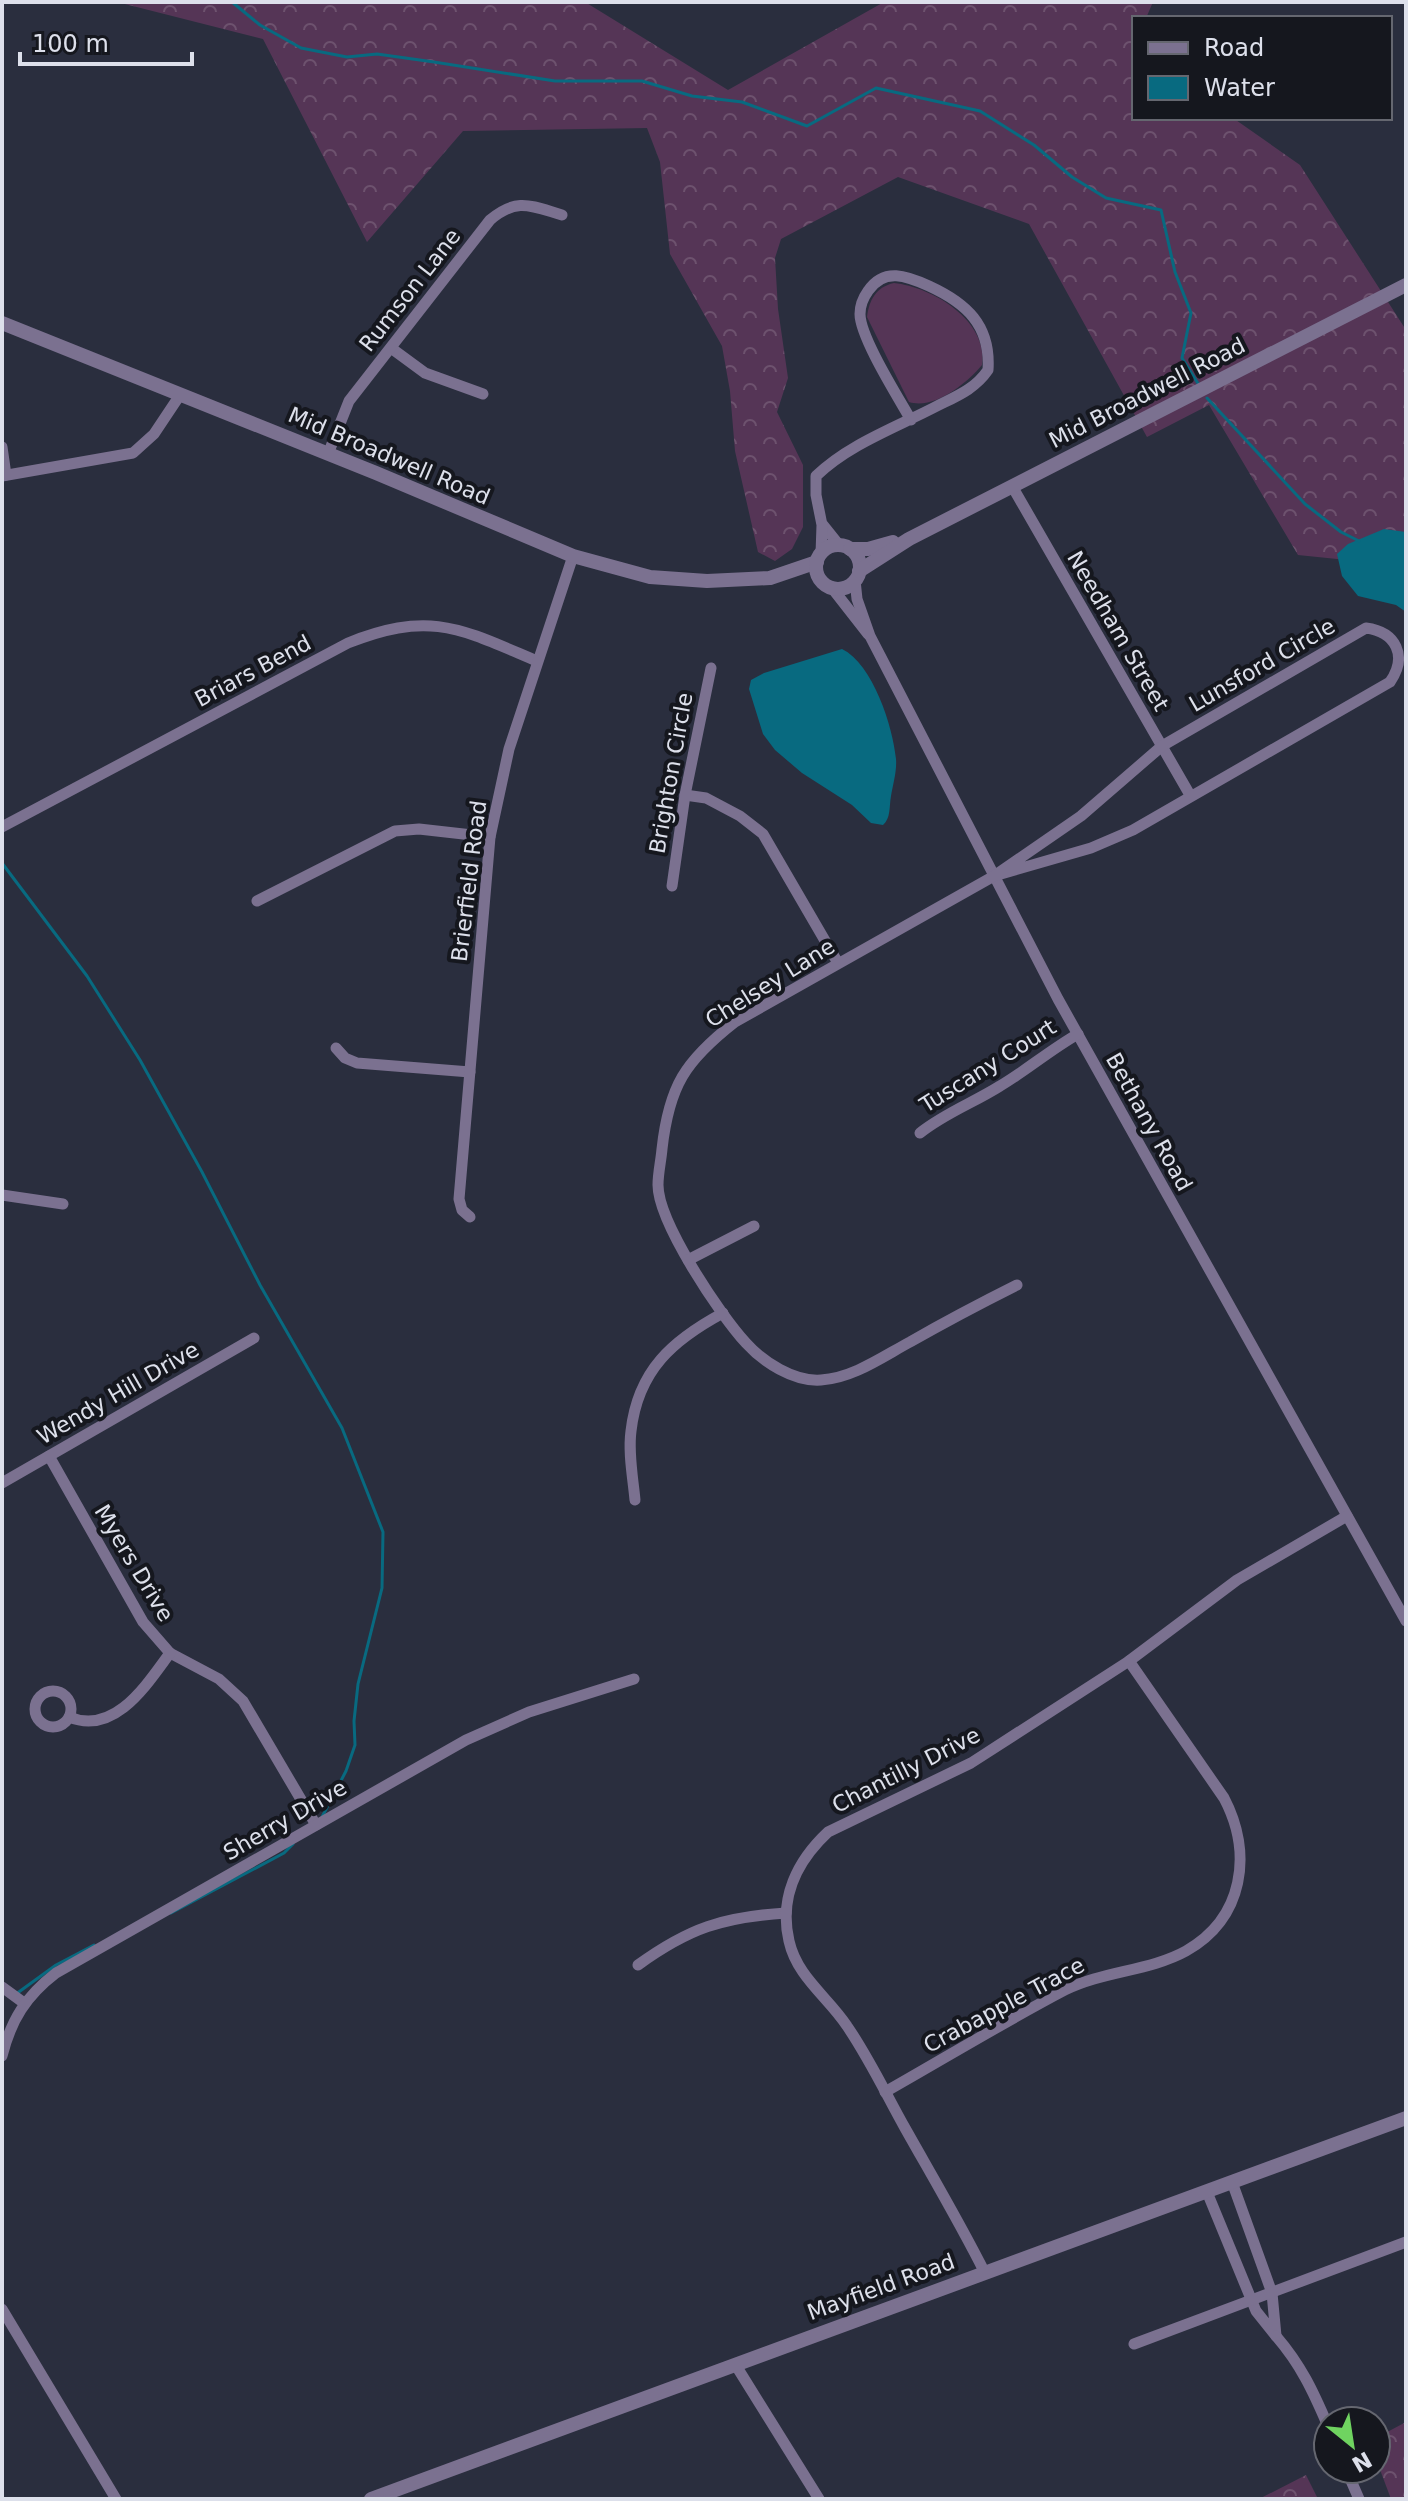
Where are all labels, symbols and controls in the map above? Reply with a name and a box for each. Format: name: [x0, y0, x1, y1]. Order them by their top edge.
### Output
scale bar: [20, 16, 192, 66]
legend: [1132, 16, 1392, 120]
text: 100 m: [32, 30, 109, 58]
text: Road: [1204, 34, 1264, 62]
text: Water: [1204, 74, 1275, 102]
street label: Rumson Lane: [354, 224, 466, 356]
street label: Mid Broadwell Road: [1045, 333, 1249, 453]
street label: Mid Broadwell Road: [284, 402, 494, 510]
street label: Needham Street: [1062, 547, 1174, 716]
street label: Lunsford Circle: [1185, 613, 1339, 717]
street label: Briars Bend: [191, 630, 315, 712]
street label: Brighton Circle: [645, 691, 697, 855]
street label: Brierfield Road: [447, 799, 491, 963]
street label: Chelsey Lane: [701, 933, 839, 1033]
street label: Tuscany Court: [915, 1014, 1061, 1118]
street label: Bethany Road: [1101, 1049, 1197, 1195]
street label: Wendy Hill Drive: [33, 1337, 203, 1449]
street label: Myers Drive: [89, 1500, 179, 1626]
street label: Chantilly Drive: [828, 1722, 984, 1818]
street label: Sherry Drive: [219, 1775, 351, 1865]
street label: Crabapple Trace: [919, 1952, 1089, 2058]
street label: Mayfield Road: [804, 2249, 958, 2325]
north arrow: [1312, 2405, 1392, 2485]
text: N: [1348, 2446, 1376, 2477]

